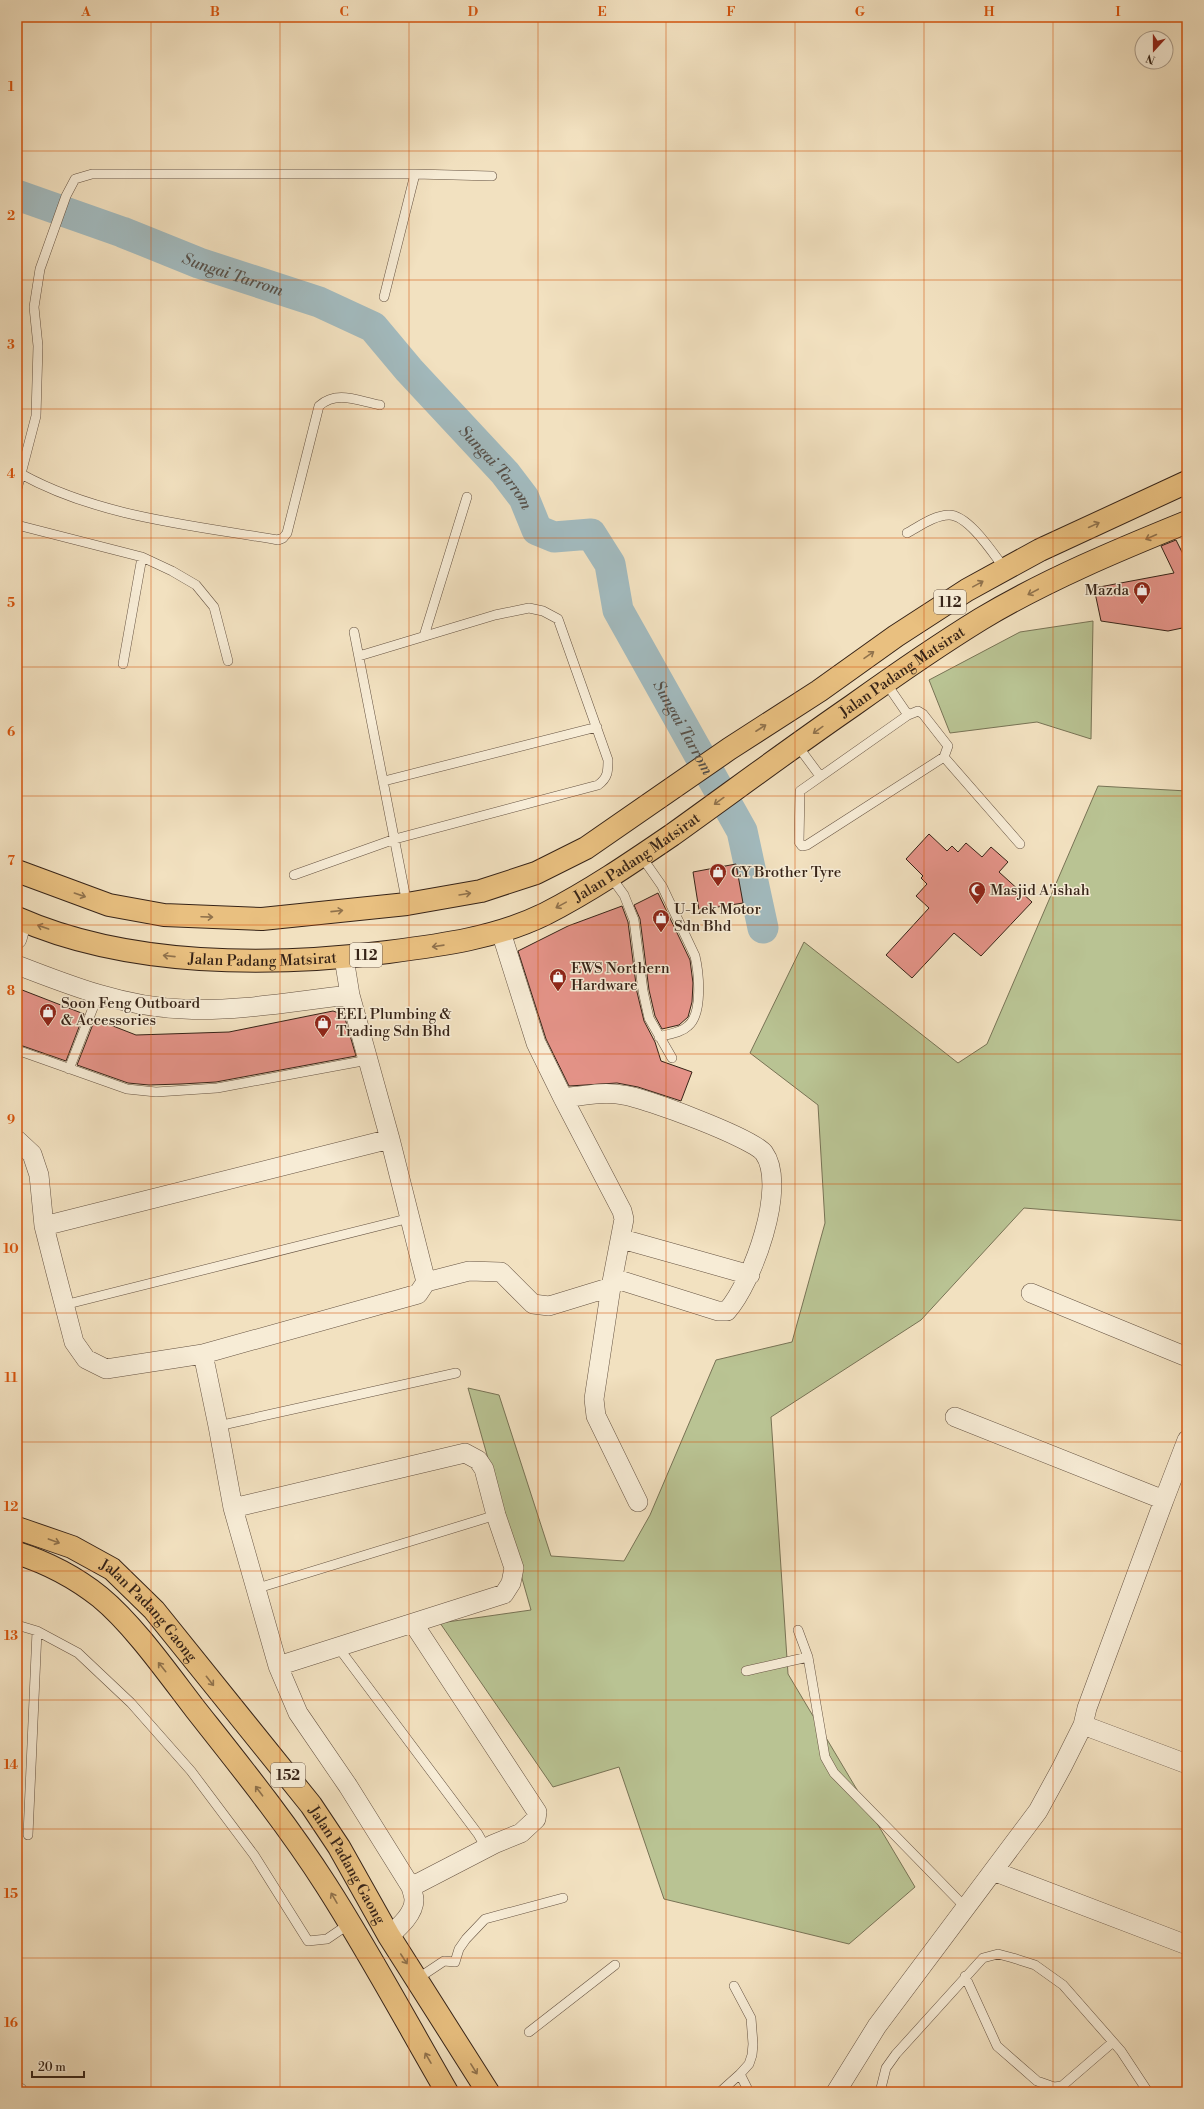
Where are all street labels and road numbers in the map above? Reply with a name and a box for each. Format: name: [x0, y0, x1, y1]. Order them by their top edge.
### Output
road number: 112: [934, 590, 966, 614]
street label: Jalan Padang Matsirat: [835, 622, 969, 722]
street label: Jalan Padang Matsirat: [569, 808, 705, 907]
road number: 112: [350, 943, 382, 967]
street label: Jalan Padang Matsirat: [187, 948, 338, 971]
street label: Jalan Padang Gaong: [96, 1555, 201, 1666]
road number: 152: [271, 1763, 305, 1787]
street label: Jalan Padang Gaong: [304, 1801, 390, 1928]

